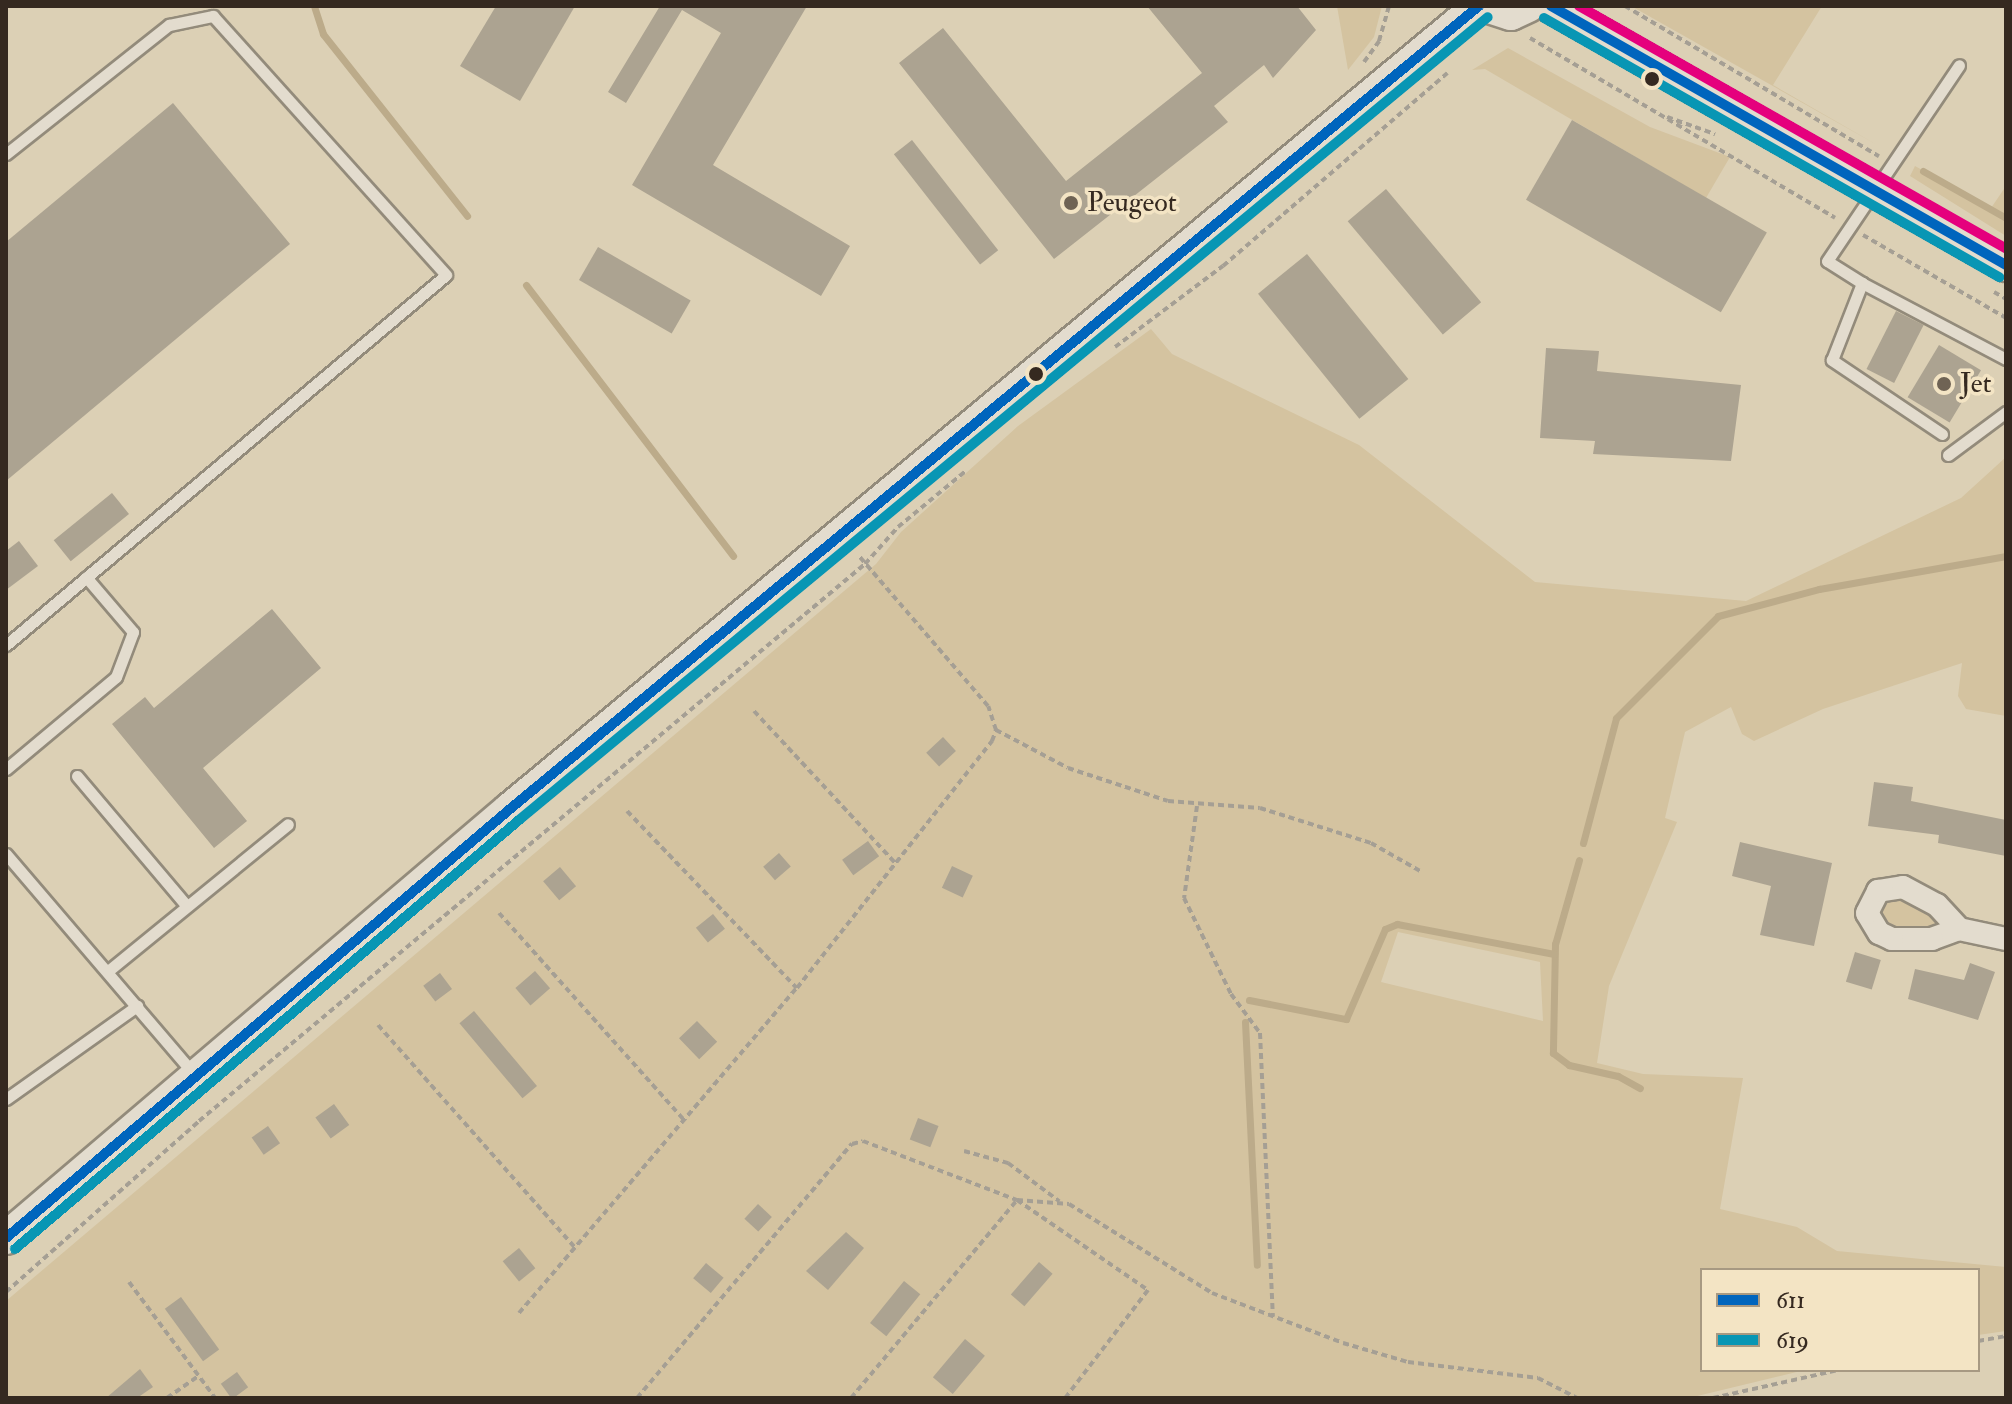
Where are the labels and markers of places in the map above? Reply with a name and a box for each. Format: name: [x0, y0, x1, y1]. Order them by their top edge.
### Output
unlabelled marker: [1644, 71, 1660, 87]
place label: Peugeot: [1087, 186, 1177, 220]
marker: Peugeot: [1062, 194, 1080, 212]
unlabelled marker: [1028, 366, 1044, 382]
place label: Jet: [1960, 367, 1992, 401]
marker: Jet: [1935, 375, 1953, 393]

